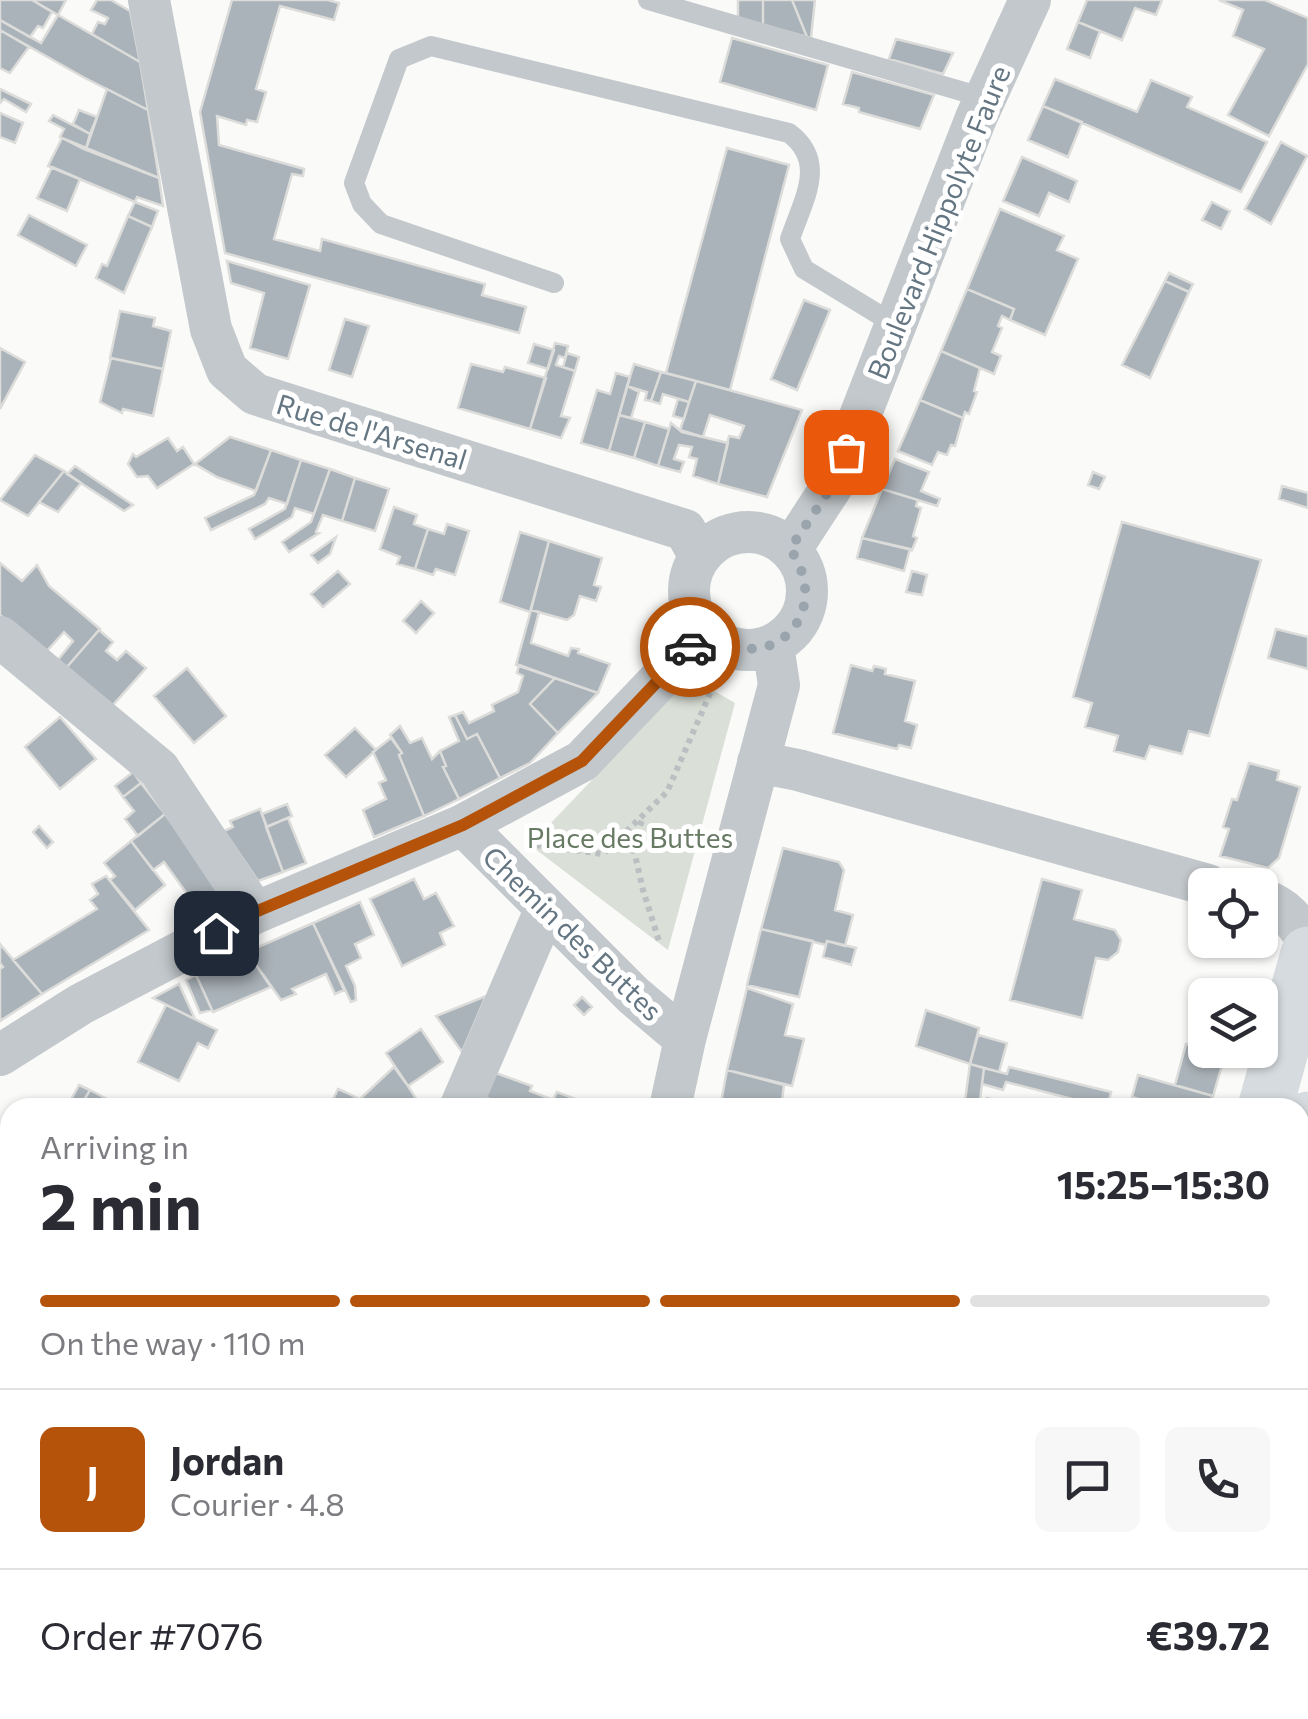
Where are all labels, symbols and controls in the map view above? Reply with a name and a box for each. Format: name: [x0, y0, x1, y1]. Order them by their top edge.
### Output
street label: Boulevard Hippolyte Faure: [859, 60, 1017, 384]
street label: Rue de l'Arsenal: [273, 386, 471, 476]
pin: [804, 410, 889, 495]
icon: bag: [819, 425, 874, 480]
courier: [640, 597, 740, 697]
icon: car: [663, 620, 718, 675]
park label: Place des Buttes: [527, 820, 733, 854]
street label: Chemin des Buttes: [476, 839, 670, 1027]
map controls: [1188, 868, 1278, 1068]
button: locate: [1188, 868, 1278, 958]
pin: [174, 891, 259, 976]
icon: home: [189, 906, 244, 961]
button: layers: [1188, 978, 1278, 1068]
text: Arriving in: [40, 1126, 189, 1166]
text: 15:25–15:30: [1057, 1160, 1270, 1207]
text: 2 min: [40, 1164, 202, 1243]
text: On the way · 110 m: [40, 1322, 305, 1362]
button: chat: [1035, 1427, 1140, 1532]
button: phone: [1165, 1427, 1270, 1532]
text: Jordan: [170, 1436, 284, 1483]
text: J: [86, 1456, 99, 1503]
text: Courier · 4.8: [170, 1483, 345, 1523]
text: Order #7076: [40, 1611, 264, 1658]
text: €39.72: [1146, 1611, 1270, 1658]

